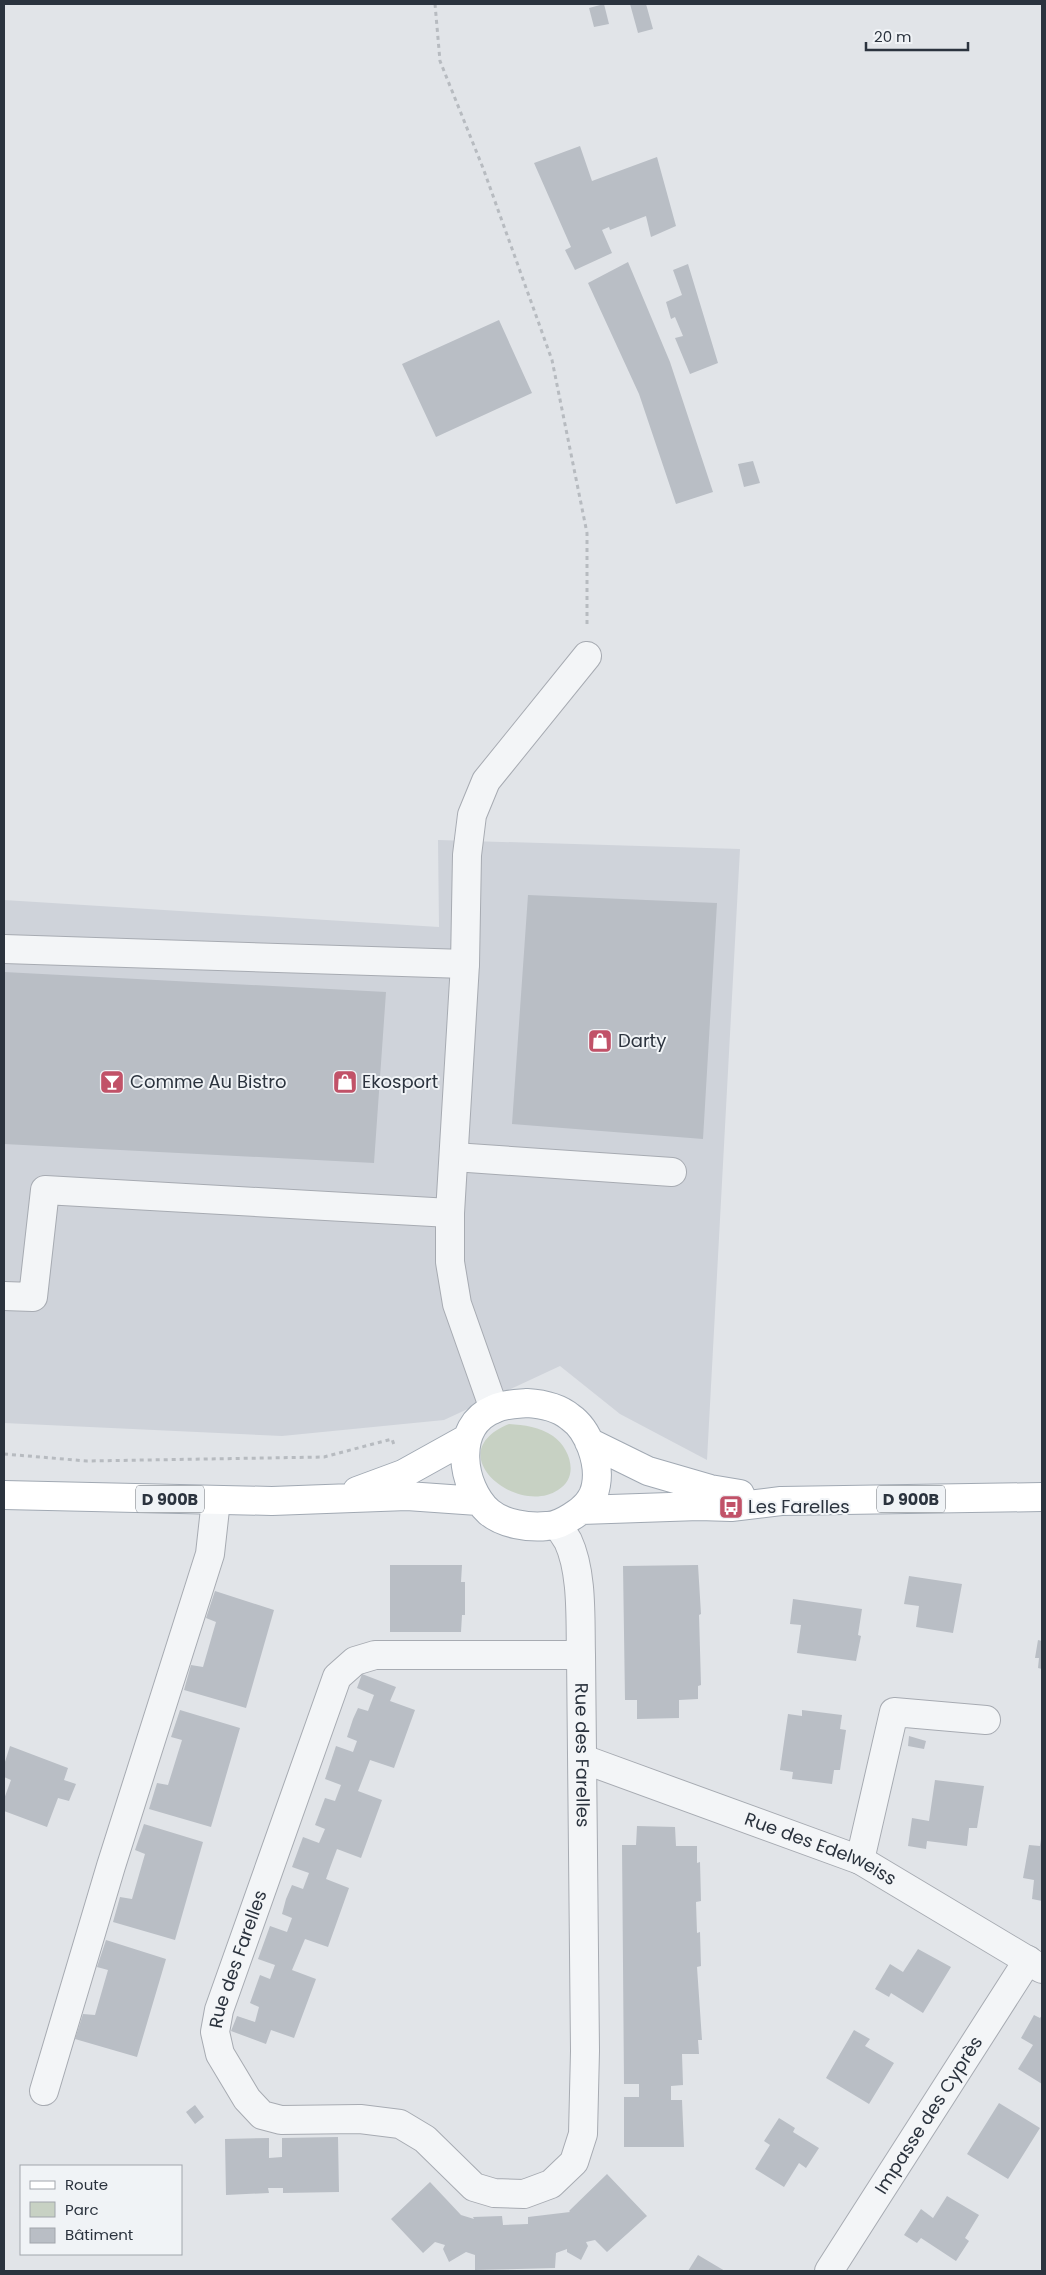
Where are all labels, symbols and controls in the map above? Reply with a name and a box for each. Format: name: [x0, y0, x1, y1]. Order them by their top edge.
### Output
scale bar: [866, 20, 968, 52]
text: 20 m: [874, 26, 912, 47]
shop icon: Darty: [587, 1028, 613, 1054]
place label: Darty: [618, 1028, 666, 1053]
bar icon: Comme Au Bistro: [99, 1069, 125, 1095]
place label: Comme Au Bistro: [130, 1069, 287, 1094]
shop icon: Ekosport: [332, 1069, 358, 1095]
place label: Ekosport: [362, 1069, 438, 1094]
road number: D 900B: [136, 1486, 204, 1512]
road number: D 900B: [877, 1486, 945, 1512]
bus stop icon: Les Farelles: [718, 1494, 744, 1520]
place label: Les Farelles: [748, 1494, 850, 1519]
street label: Rue des Farelles: [569, 1683, 596, 1827]
street label: Rue des Edelweiss: [741, 1806, 901, 1891]
street label: Rue des Farelles: [203, 1887, 273, 2030]
street label: Impasse des Cyprès: [868, 2031, 988, 2199]
legend: [20, 2165, 182, 2255]
text: Route: [65, 2174, 108, 2195]
text: Parc: [65, 2199, 99, 2220]
text: Bâtiment: [65, 2224, 133, 2245]

